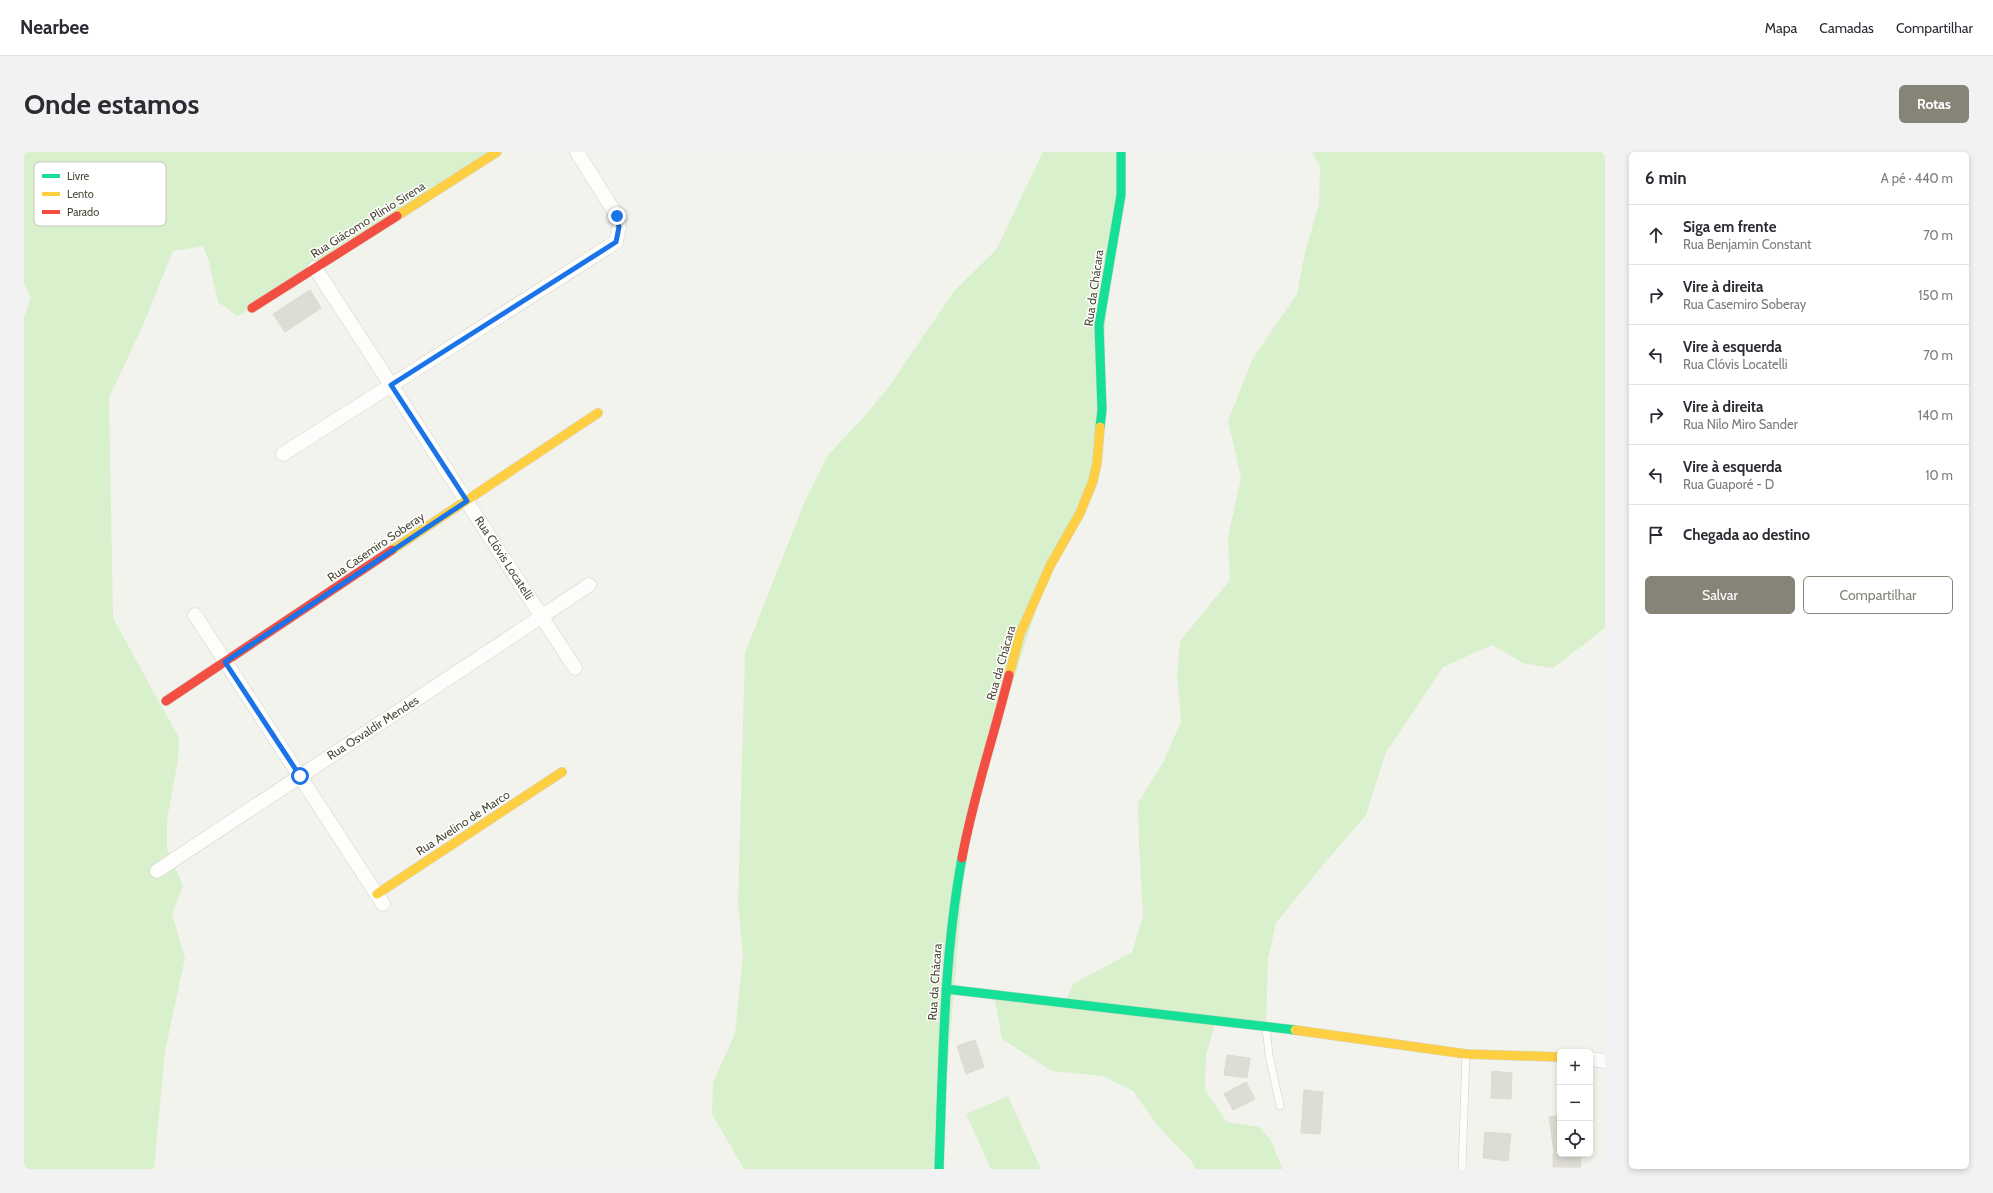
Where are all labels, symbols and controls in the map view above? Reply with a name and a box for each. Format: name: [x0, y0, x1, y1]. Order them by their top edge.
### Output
text: Nearbee: [20, 16, 89, 39]
text: Mapa: [1765, 19, 1797, 37]
text: Camadas: [1819, 19, 1874, 37]
text: Compartilhar: [1896, 19, 1973, 37]
button: Rotas: [1899, 85, 1969, 123]
text: Onde estamos: [24, 87, 199, 121]
legend: [34, 162, 166, 226]
text: 6 min: [1645, 168, 1687, 188]
text: Livre: [67, 169, 90, 183]
text: A pé · 440 m: [1881, 170, 1953, 186]
street label: Rua Giácomo Plínio Sirena: [308, 178, 428, 261]
text: Lento: [67, 187, 94, 201]
text: Parado: [67, 205, 99, 219]
route end: [608, 207, 626, 225]
text: Siga em frente: [1683, 218, 1776, 236]
icon: ahead: [1645, 224, 1667, 246]
text: 70 m: [1923, 227, 1953, 243]
text: Rua Benjamin Constant: [1683, 236, 1811, 252]
street label: Rua da Chácara: [1081, 248, 1106, 327]
text: Vire à direita: [1683, 278, 1764, 296]
icon: right: [1645, 284, 1667, 306]
text: 150 m: [1918, 287, 1953, 303]
text: Rua Casemiro Soberay: [1683, 296, 1806, 312]
text: Vire à esquerda: [1683, 338, 1782, 356]
icon: left: [1645, 344, 1667, 366]
text: 70 m: [1923, 347, 1953, 363]
text: Rua Clóvis Locatelli: [1683, 356, 1788, 372]
text: Vire à direita: [1683, 398, 1764, 416]
icon: right: [1645, 404, 1667, 426]
text: 140 m: [1918, 407, 1953, 423]
text: Rua Nilo Miro Sander: [1683, 416, 1798, 432]
text: Vire à esquerda: [1683, 458, 1782, 476]
icon: left: [1645, 464, 1667, 486]
text: 10 m: [1925, 467, 1953, 483]
text: Rua Guaporé - D: [1683, 476, 1774, 492]
street label: Rua Casemiro Soberay: [324, 509, 427, 585]
street label: Rua Clóvis Locatelli: [472, 513, 537, 602]
icon: arrive: [1645, 524, 1667, 546]
text: Chegada ao destino: [1683, 526, 1810, 544]
button: Salvar: [1645, 576, 1795, 614]
button: Compartilhar: [1803, 576, 1953, 614]
street label: Rua da Chácara: [983, 623, 1018, 702]
street label: Rua Osvaldir Mendes: [324, 692, 421, 763]
route start: [291, 767, 309, 785]
street label: Rua Avelino de Marco: [413, 786, 513, 858]
street label: Rua da Chácara: [924, 943, 945, 1021]
map controls: [1557, 1049, 1593, 1157]
button: +: [1557, 1049, 1593, 1085]
button: −: [1557, 1085, 1593, 1121]
button: locate: [1557, 1121, 1593, 1157]

